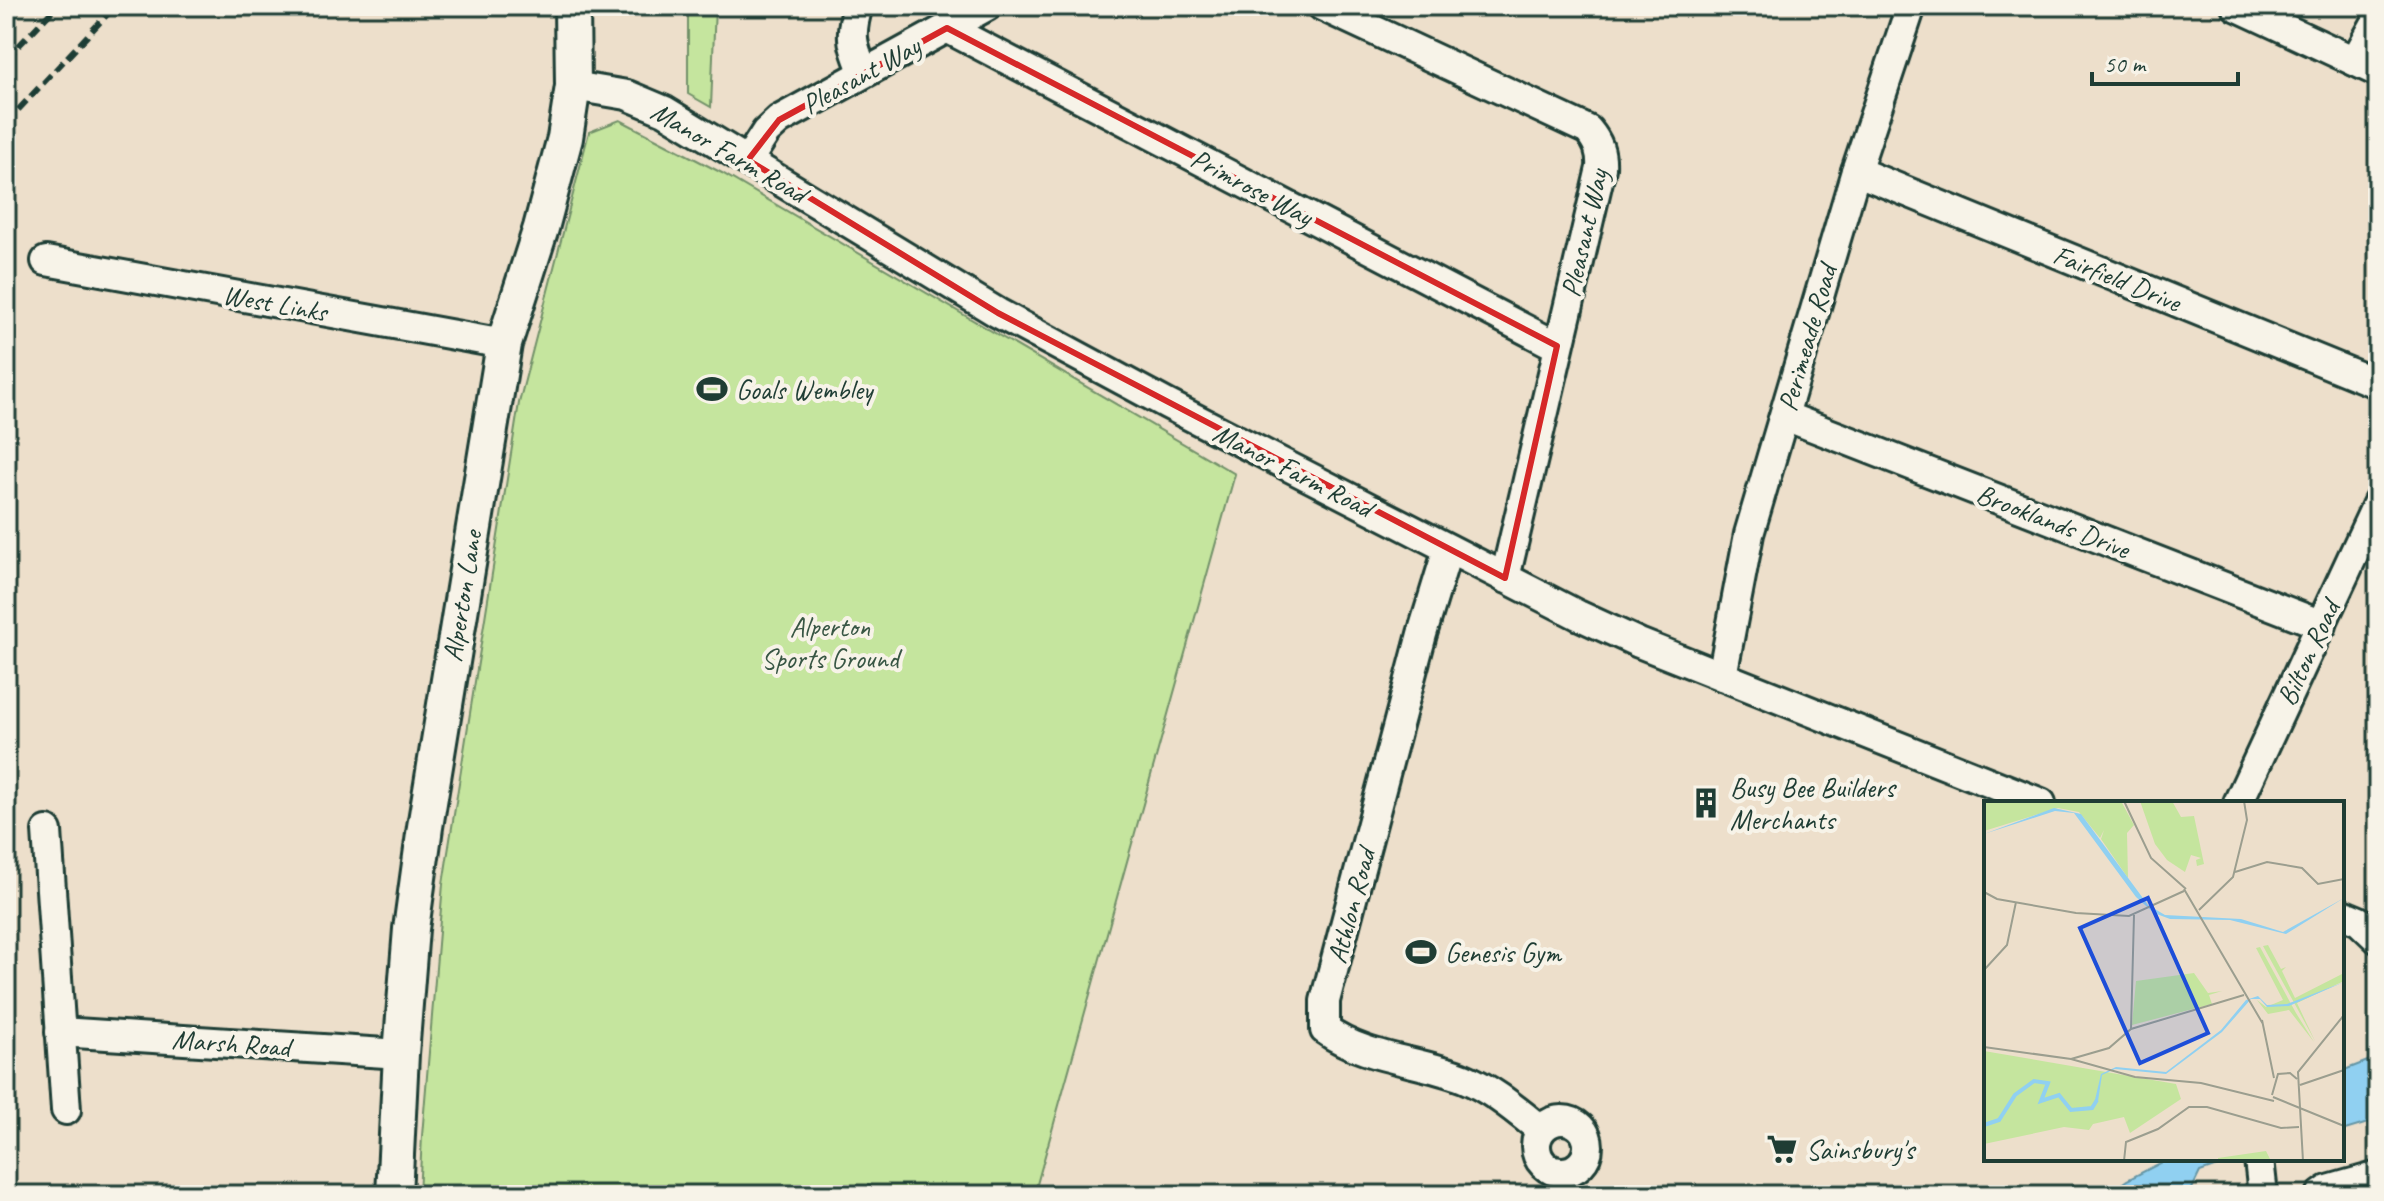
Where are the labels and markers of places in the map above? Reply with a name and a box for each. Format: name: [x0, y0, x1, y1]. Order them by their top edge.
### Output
sports icon: Goals Wembley: [695, 372, 729, 406]
place label: Goals Wembley: [736, 372, 875, 407]
place label: Busy Bee Builders Merchants: [1730, 770, 1897, 837]
building icon: Busy Bee Builders Merchants: [1689, 786, 1723, 820]
sports icon: Genesis Gym: [1404, 935, 1438, 969]
place label: Genesis Gym: [1445, 935, 1563, 970]
supermarket icon: Sainsbury's: [1765, 1132, 1799, 1166]
place label: Sainsbury's: [1806, 1132, 1916, 1167]

